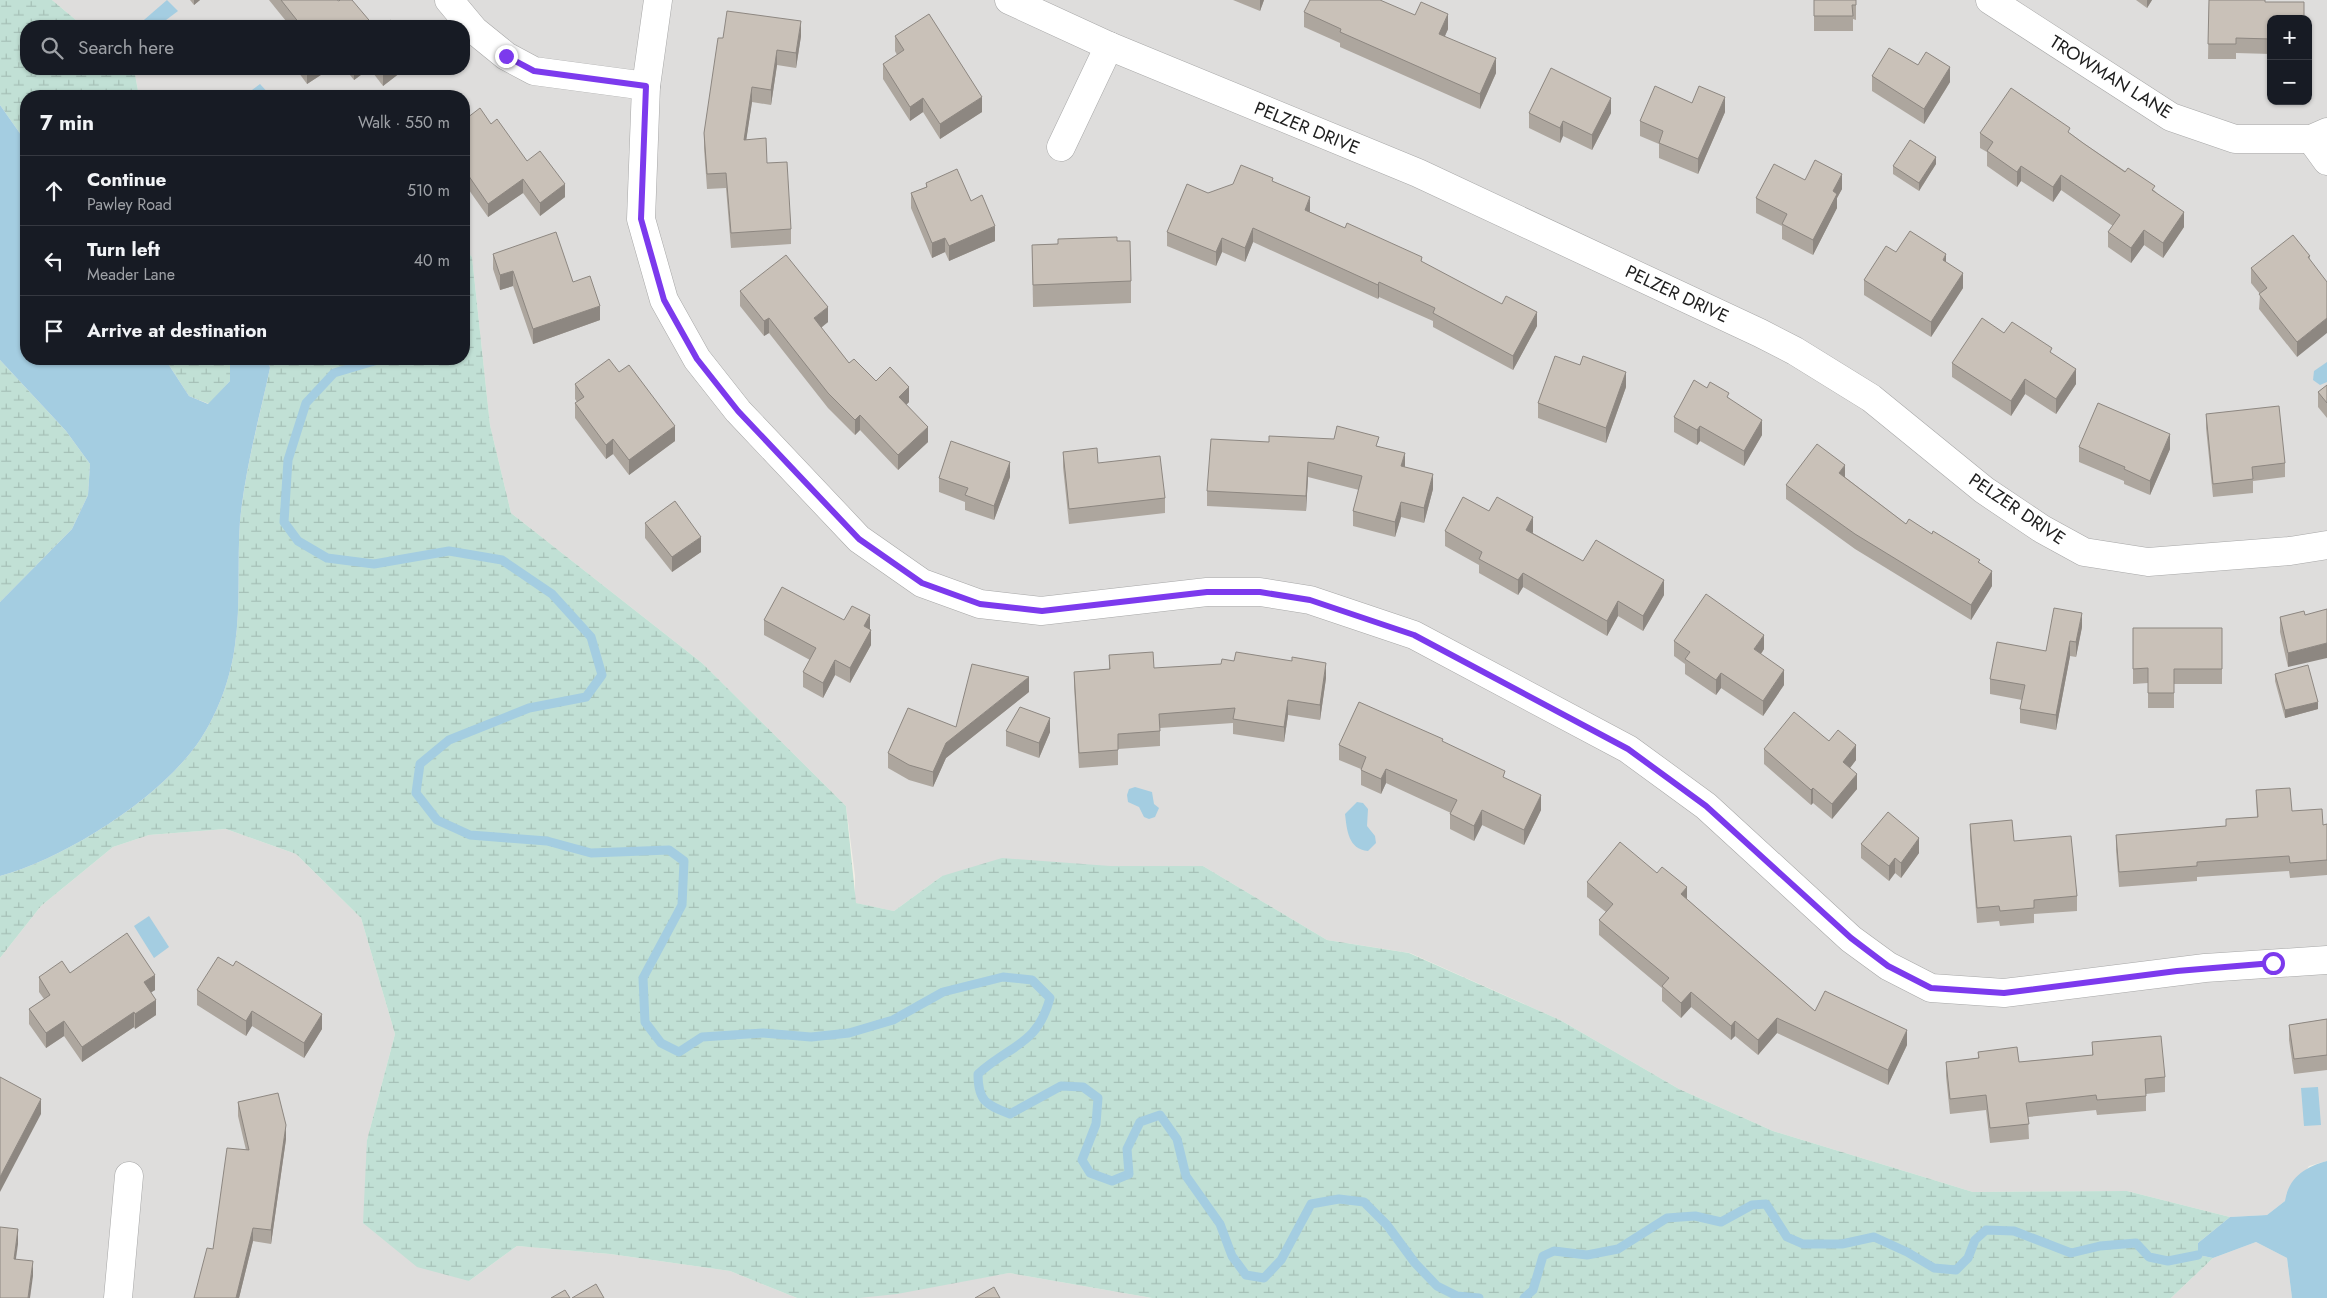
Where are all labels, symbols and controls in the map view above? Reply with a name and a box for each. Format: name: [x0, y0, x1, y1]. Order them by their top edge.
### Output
map controls: [2267, 15, 2312, 105]
button: +: [2267, 15, 2312, 60]
search box: [20, 20, 470, 75]
street label: TROWMAN LANE: [2045, 29, 2177, 125]
icon: search: [38, 34, 66, 62]
text: Search here: [78, 34, 174, 61]
route end: [495, 45, 518, 68]
button: −: [2267, 60, 2312, 105]
street label: PELZER DRIVE: [1250, 95, 1364, 161]
text: 7 min: [40, 108, 94, 138]
text: Walk · 550 m: [358, 111, 450, 134]
text: Continue: [87, 166, 166, 193]
icon: ahead: [40, 177, 68, 205]
text: 510 m: [407, 179, 450, 202]
text: Pawley Road: [87, 193, 172, 216]
text: Turn left: [87, 236, 160, 263]
icon: left: [40, 247, 68, 275]
text: 40 m: [414, 249, 450, 272]
street label: PELZER DRIVE: [1621, 259, 1733, 329]
text: Meader Lane: [87, 263, 175, 286]
icon: arrive: [40, 317, 68, 345]
text: Arrive at destination: [87, 317, 267, 344]
street label: PELZER DRIVE: [1963, 467, 2071, 551]
route start: [2262, 952, 2285, 975]

